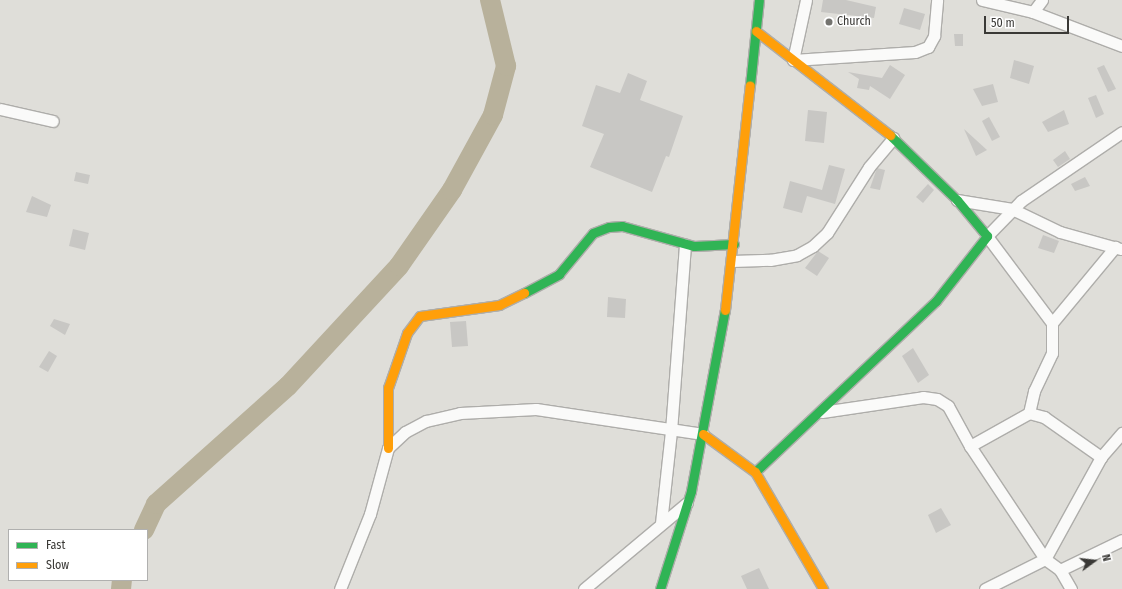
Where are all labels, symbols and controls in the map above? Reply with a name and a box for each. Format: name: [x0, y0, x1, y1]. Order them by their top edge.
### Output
scale bar: [986, 8, 1071, 34]
place label: Church: [837, 15, 871, 29]
text: 50 m: [991, 16, 1015, 30]
marker: Church: [824, 17, 834, 27]
legend: [8, 529, 148, 581]
text: Fast: [46, 538, 65, 552]
north arrow: [1074, 541, 1114, 581]
text: N: [1099, 553, 1113, 563]
text: Slow: [46, 558, 69, 572]

